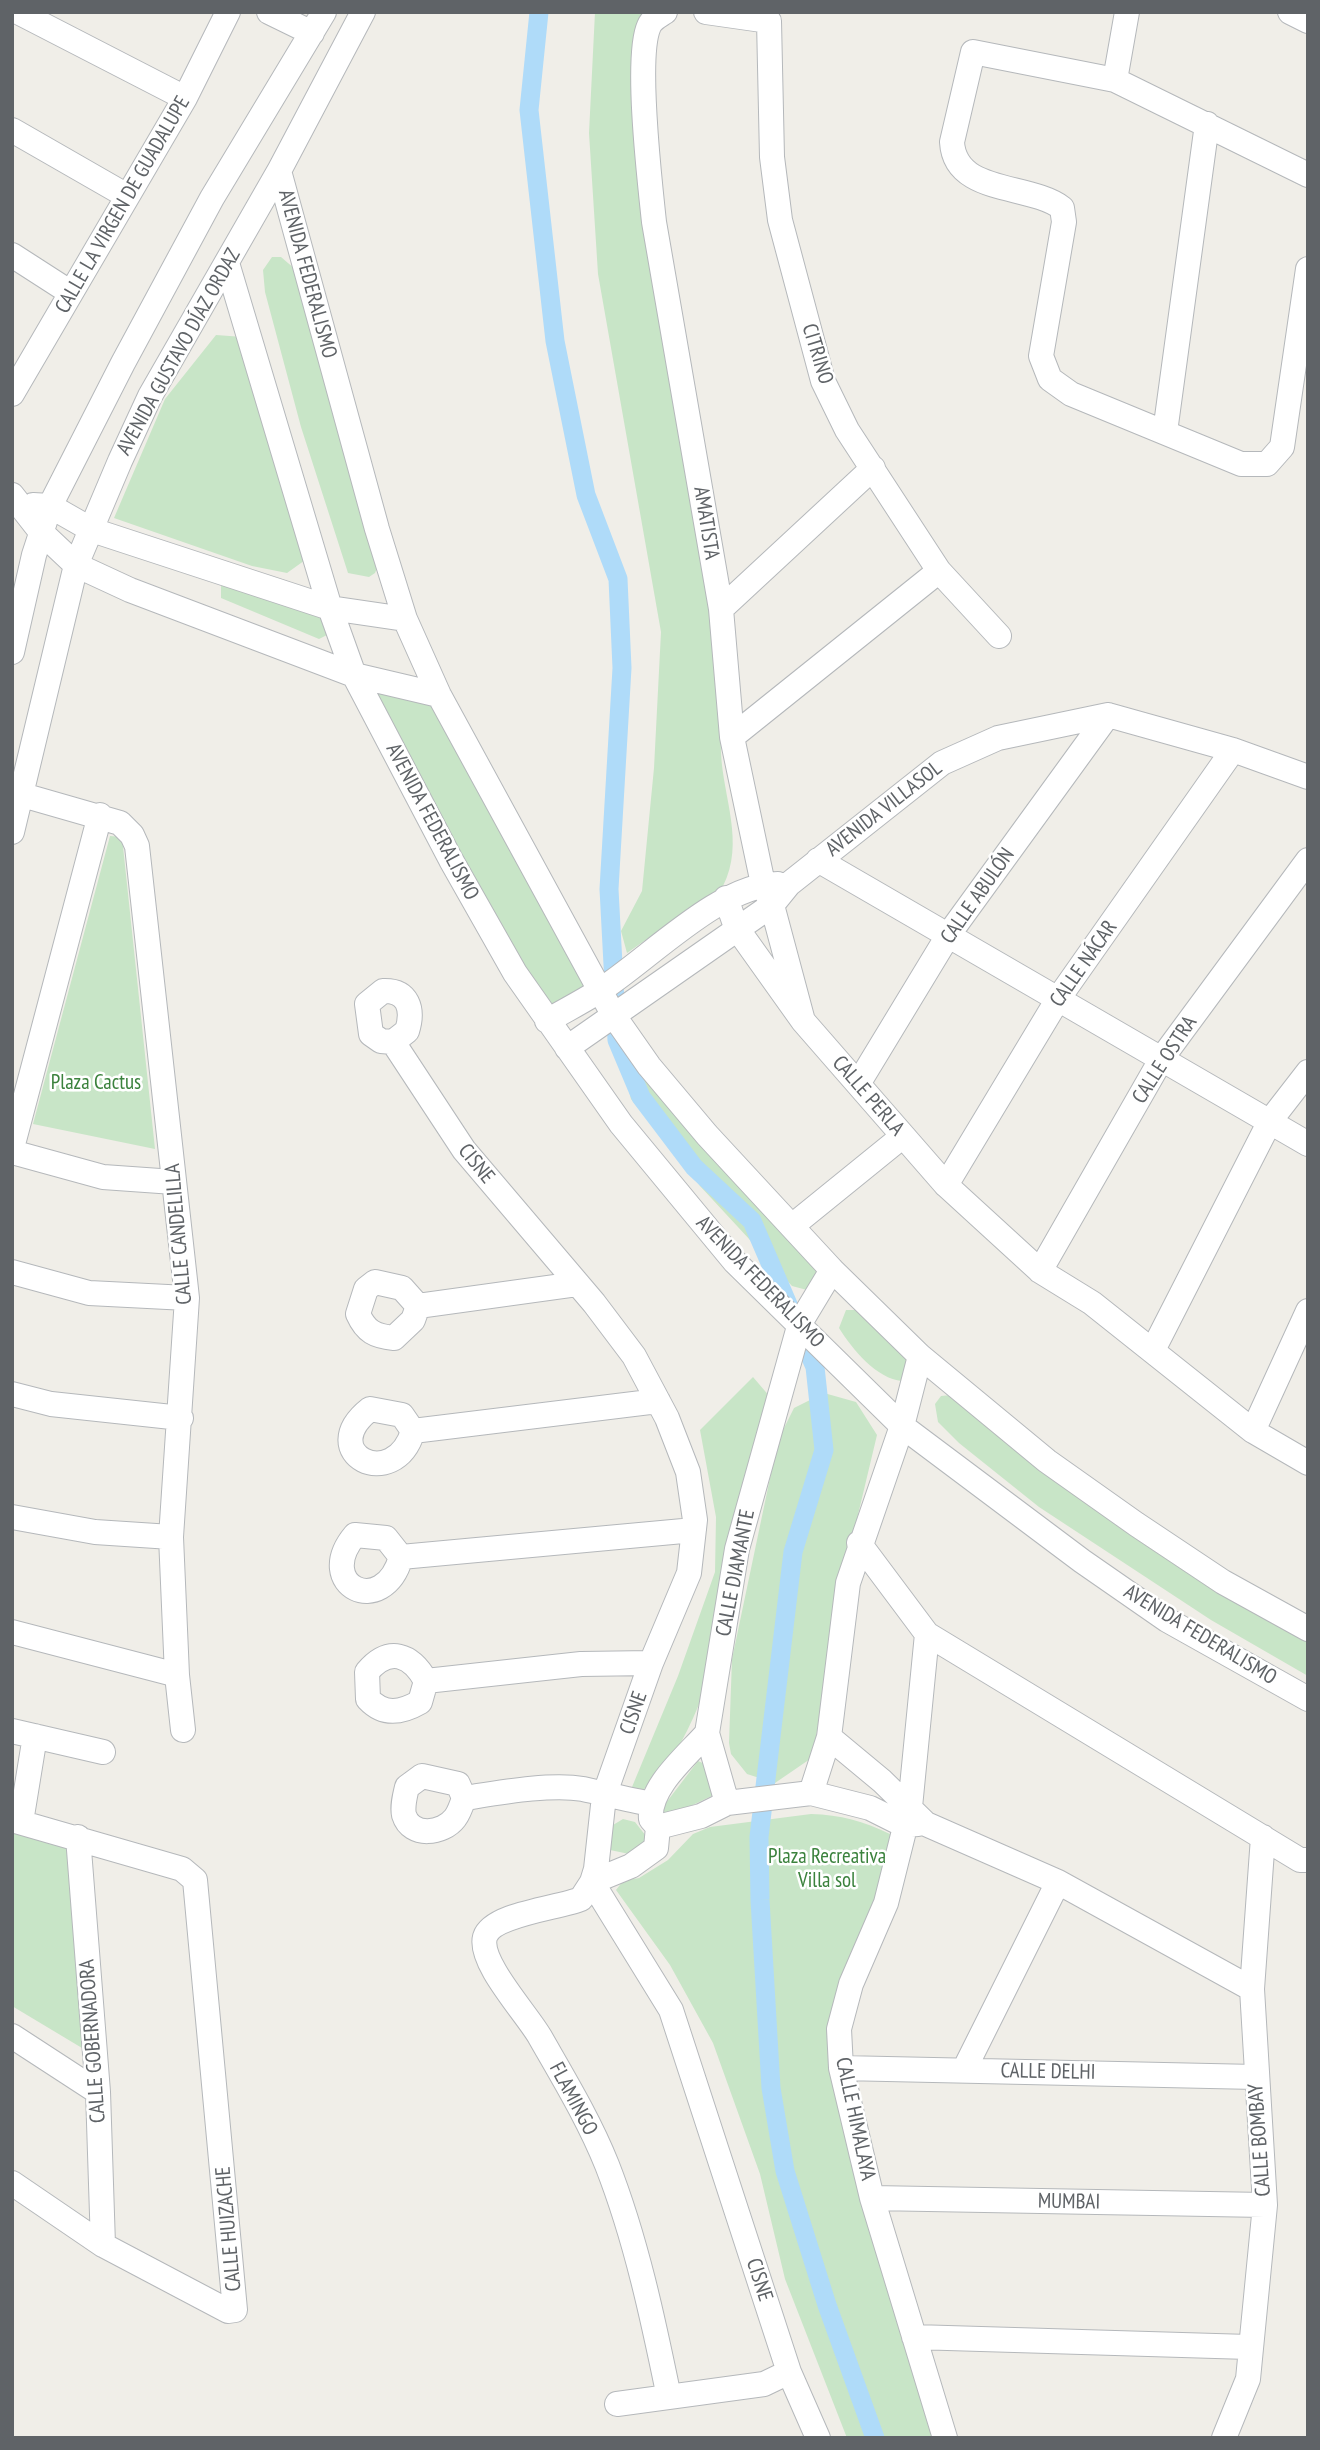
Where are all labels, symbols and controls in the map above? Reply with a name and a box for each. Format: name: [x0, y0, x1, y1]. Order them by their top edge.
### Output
street label: CALLE LA VIRGEN DE GUADALUPE: [50, 92, 196, 318]
street label: AVENIDA FEDERALISMO: [272, 187, 342, 361]
street label: AVENIDA GUSTAVO DÍAZ ORDAZ: [112, 244, 246, 460]
street label: CITRINO: [796, 321, 838, 387]
street label: AMATISTA: [688, 485, 724, 561]
street label: AVENIDA FEDERALISMO: [380, 739, 484, 905]
street label: AVENIDA VILLASOL: [821, 756, 947, 862]
street label: CALLE ABULÓN: [936, 843, 1020, 949]
street label: CALLE NÁCAR: [1045, 916, 1123, 1012]
street label: CALLE OSTRA: [1127, 1011, 1203, 1109]
street label: CALLE PERLA: [827, 1051, 909, 1141]
park label: Plaza Cactus: [51, 1070, 141, 1096]
street label: CISNE: [452, 1139, 500, 1189]
street label: CALLE CANDELILLA: [160, 1162, 198, 1306]
street label: AVENIDA FEDERALISMO: [691, 1211, 829, 1353]
street label: CALLE DIAMANTE: [711, 1507, 761, 1639]
street label: AVENIDA FEDERALISMO: [1119, 1579, 1281, 1691]
street label: CISNE: [615, 1688, 653, 1738]
park label: Plaza Recreativa Villa sol: [768, 1844, 886, 1894]
street label: CALLE GOBERNADORA: [75, 1958, 111, 2124]
street label: CALLE HIMALAYA: [830, 2055, 880, 2183]
street label: FLAMINGO: [543, 2058, 603, 2140]
street label: CALLE DELHI: [1000, 2059, 1096, 2085]
street label: CALLE BOMBAY: [1243, 2083, 1277, 2197]
street label: CALLE HUIZACHE: [211, 2166, 247, 2292]
street label: MUMBAI: [1038, 2189, 1100, 2215]
street label: CISNE: [740, 2255, 778, 2305]

